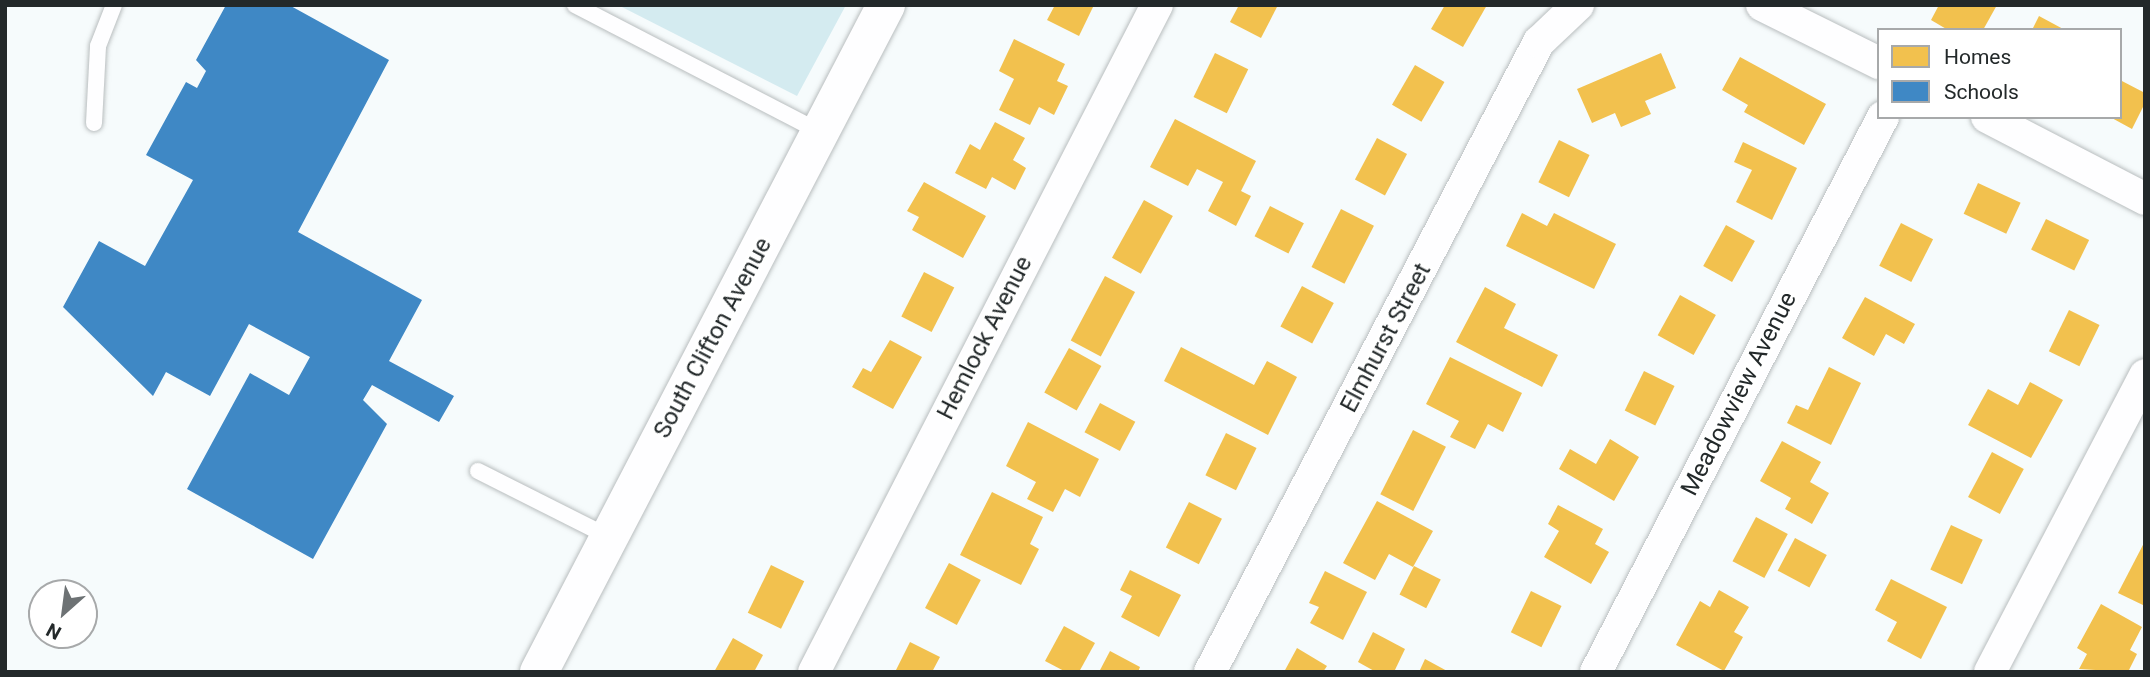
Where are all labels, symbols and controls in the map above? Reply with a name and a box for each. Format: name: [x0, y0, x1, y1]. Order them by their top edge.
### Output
legend: [1877, 28, 2122, 119]
text: Homes: [1944, 45, 2011, 69]
text: Schools: [1944, 80, 2019, 104]
street label: South Clifton Avenue: [648, 233, 778, 443]
street label: Hemlock Avenue: [931, 251, 1039, 425]
street label: Elmhurst Street: [1335, 259, 1437, 417]
street label: Meadowview Avenue: [1675, 287, 1803, 501]
north arrow: [28, 579, 98, 649]
text: N: [43, 618, 65, 645]

